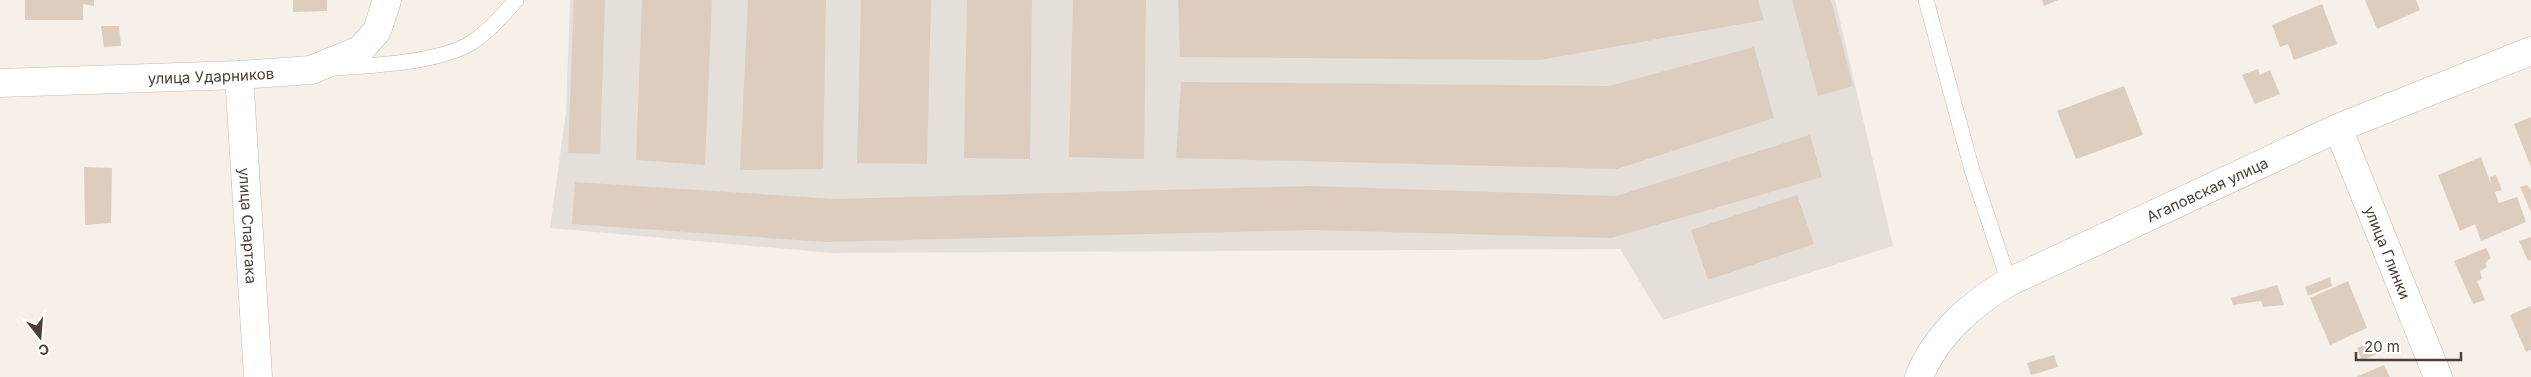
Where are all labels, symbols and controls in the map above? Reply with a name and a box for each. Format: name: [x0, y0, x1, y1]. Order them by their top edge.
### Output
street label: улица Ударников: [147, 63, 275, 88]
street label: Агаповская улица: [2143, 153, 2271, 226]
street label: улица Спартака: [235, 167, 262, 284]
street label: улица Глинки: [2361, 203, 2415, 302]
north arrow: [15, 312, 65, 362]
scale bar: [2356, 330, 2461, 362]
text: 20 m: [2364, 337, 2400, 356]
text: С: [37, 340, 51, 360]

